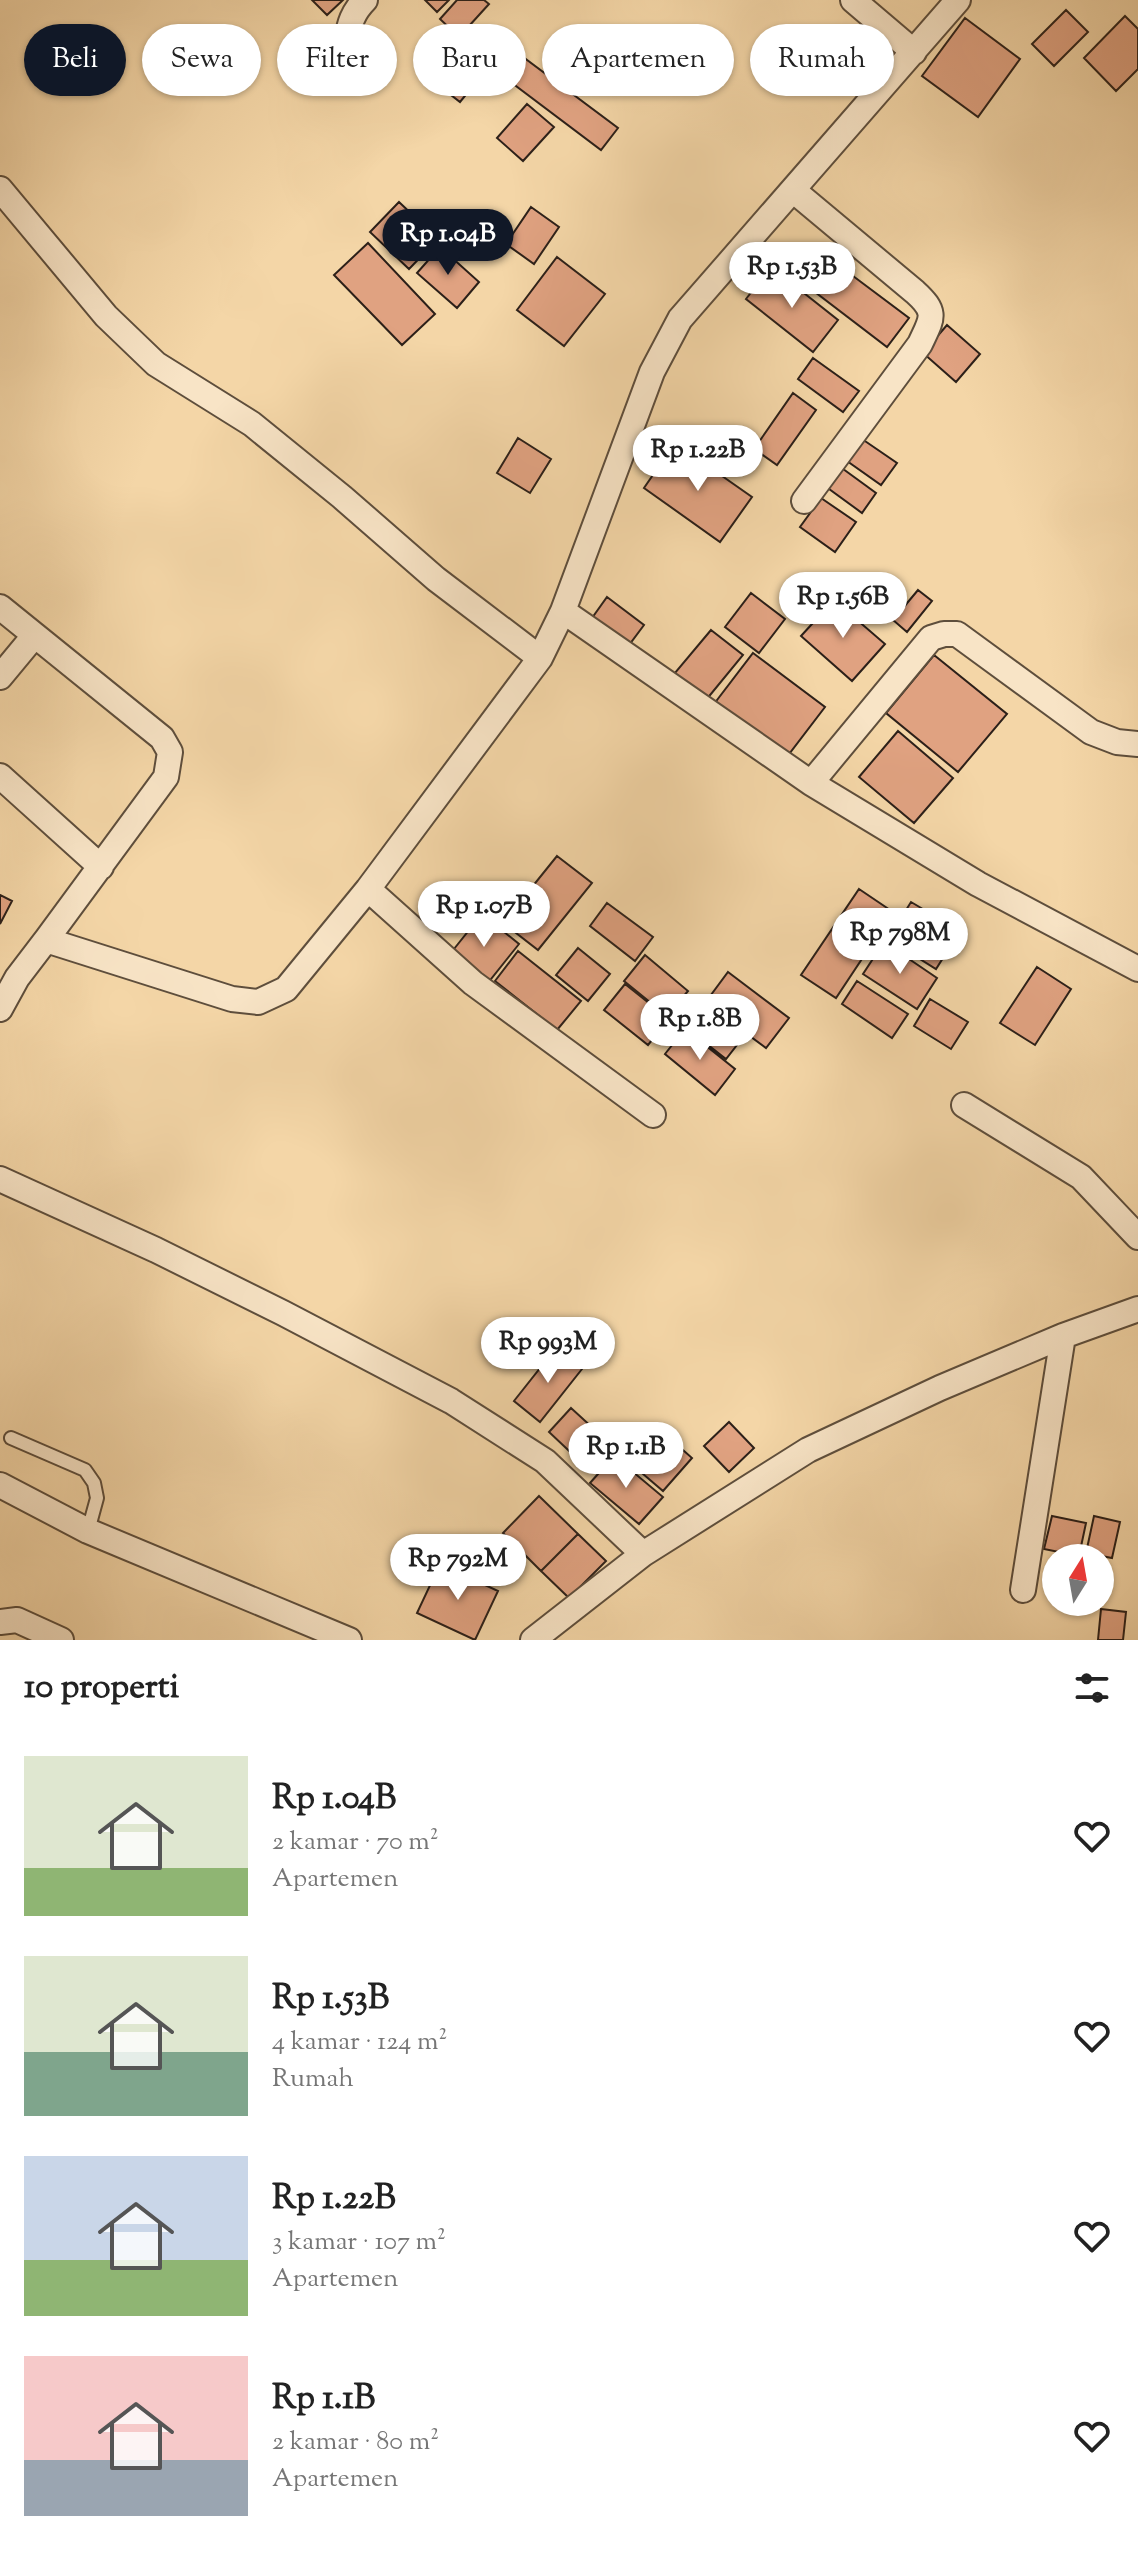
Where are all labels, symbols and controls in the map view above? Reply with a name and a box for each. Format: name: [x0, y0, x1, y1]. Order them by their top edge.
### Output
chip: Beli: [24, 24, 126, 96]
chip: Sewa: [142, 24, 261, 96]
chip: Filter: [277, 24, 397, 96]
chip: Baru: [413, 24, 526, 96]
chip: Apartemen: [542, 24, 734, 96]
chip: Rumah: [750, 24, 894, 96]
pin: Rp 1.04B: [365, 209, 531, 277]
text: Rp 1.04B: [400, 216, 496, 253]
pin: Rp 1.53B: [709, 242, 875, 310]
text: Rp 1.53B: [747, 249, 837, 286]
pin: Rp 1.22B: [615, 425, 781, 493]
text: Rp 1.22B: [651, 432, 745, 469]
pin: Rp 1.56B: [760, 572, 926, 640]
text: Rp 1.56B: [797, 579, 889, 616]
pin: Rp 1.07B: [401, 881, 567, 949]
text: Rp 1.07B: [436, 888, 532, 925]
pin: Rp 798M: [826, 908, 974, 976]
text: Rp 798M: [850, 915, 950, 952]
pin: Rp 1.8B: [626, 994, 774, 1062]
text: Rp 1.8B: [658, 1001, 742, 1038]
pin: Rp 993M: [474, 1317, 622, 1385]
text: Rp 993M: [499, 1324, 597, 1361]
pin: Rp 1.1B: [552, 1422, 700, 1490]
text: Rp 1.1B: [587, 1429, 666, 1466]
pin: Rp 792M: [384, 1534, 532, 1602]
text: Rp 792M: [408, 1541, 508, 1578]
north arrow: [1042, 1544, 1114, 1616]
map controls: [1042, 1544, 1114, 1616]
text: 10 properti: [24, 1664, 179, 1713]
icon: filters: [1070, 1666, 1114, 1710]
text: Rp 1.04B: [272, 1775, 396, 1824]
icon: home: [88, 1788, 184, 1884]
icon: heart: [1070, 1814, 1114, 1858]
text: 2 kamar · 70 m²: [272, 1824, 438, 1861]
text: Apartemen: [272, 1861, 398, 1898]
text: Rp 1.53B: [272, 1975, 389, 2024]
icon: home: [88, 1988, 184, 2084]
icon: heart: [1070, 2014, 1114, 2058]
text: 4 kamar · 124 m²: [272, 2024, 447, 2061]
text: Rumah: [272, 2061, 354, 2098]
text: Rp 1.22B: [272, 2175, 396, 2224]
icon: home: [88, 2188, 184, 2284]
icon: heart: [1070, 2214, 1114, 2258]
text: 3 kamar · 107 m²: [272, 2224, 446, 2261]
text: Apartemen: [272, 2261, 398, 2298]
text: Rp 1.1B: [272, 2375, 375, 2424]
icon: home: [88, 2388, 184, 2484]
icon: heart: [1070, 2414, 1114, 2458]
text: 2 kamar · 80 m²: [272, 2424, 439, 2461]
text: Apartemen: [272, 2461, 398, 2498]

